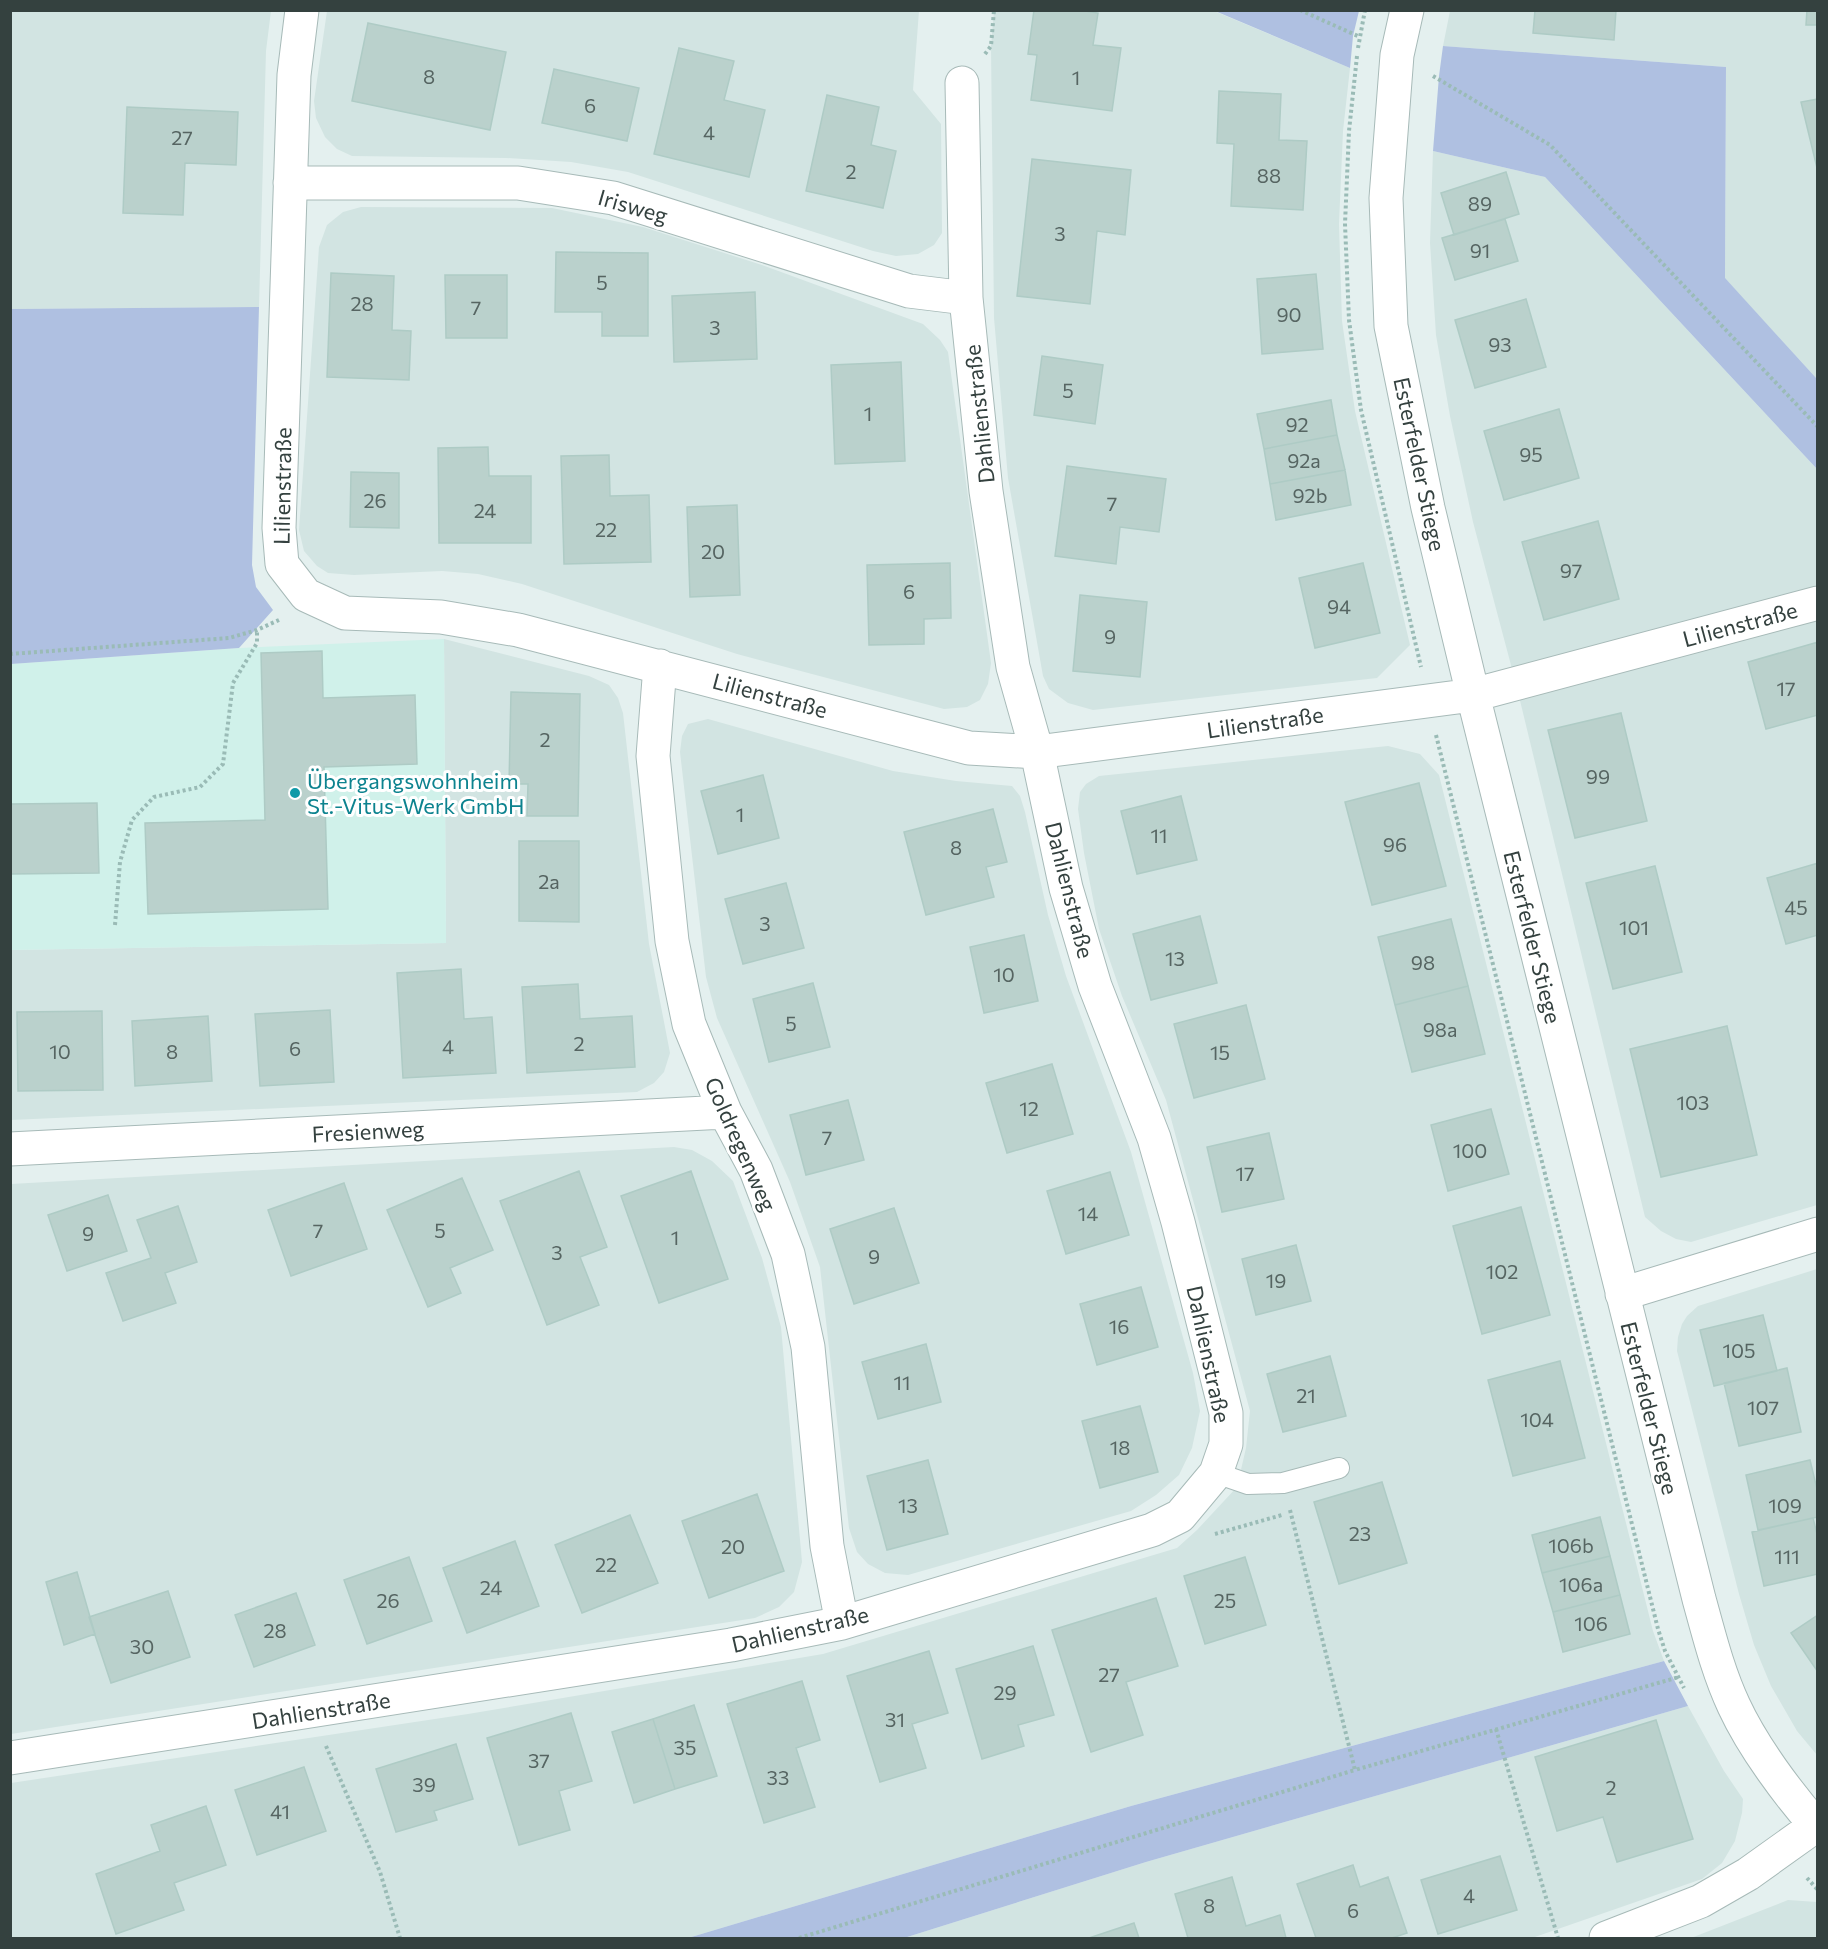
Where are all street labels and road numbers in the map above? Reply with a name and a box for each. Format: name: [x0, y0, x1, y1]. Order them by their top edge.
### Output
street label: Irisweg: [595, 183, 671, 229]
street label: Dahlienstraße: [958, 343, 1000, 485]
street label: Esterfelder Stiege: [1388, 375, 1452, 553]
street label: Lilienstraße: [267, 427, 297, 545]
street label: Lilienstraße: [1680, 596, 1800, 652]
street label: Lilienstraße: [710, 667, 830, 723]
street label: Lilienstraße: [1205, 700, 1325, 744]
street label: Dahlienstraße: [1040, 819, 1100, 961]
street label: Esterfelder Stiege: [1498, 848, 1568, 1026]
street label: Goldregenweg: [699, 1073, 783, 1215]
street label: Fresienweg: [311, 1115, 425, 1147]
street label: Dahlienstraße: [1181, 1283, 1237, 1425]
street label: Esterfelder Stiege: [1615, 1319, 1685, 1497]
street label: Dahlienstraße: [729, 1600, 871, 1658]
street label: Dahlienstraße: [250, 1686, 392, 1734]

